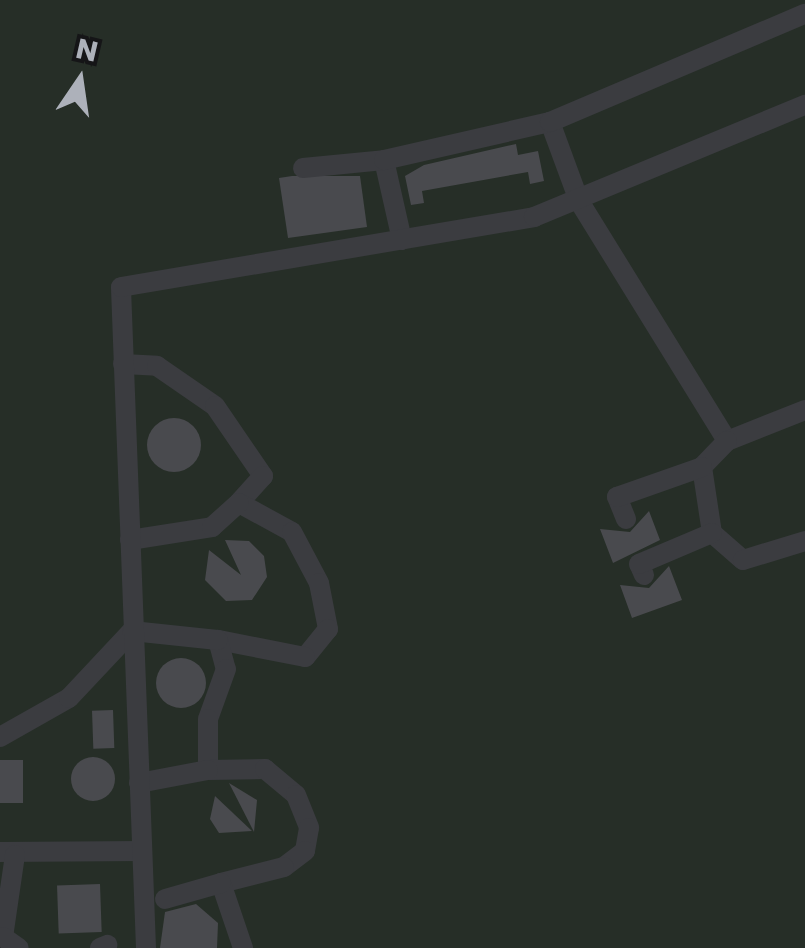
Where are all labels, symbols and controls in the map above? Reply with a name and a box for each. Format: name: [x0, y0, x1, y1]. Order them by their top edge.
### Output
text: N: [72, 29, 102, 72]
north arrow: [30, 30, 130, 130]

